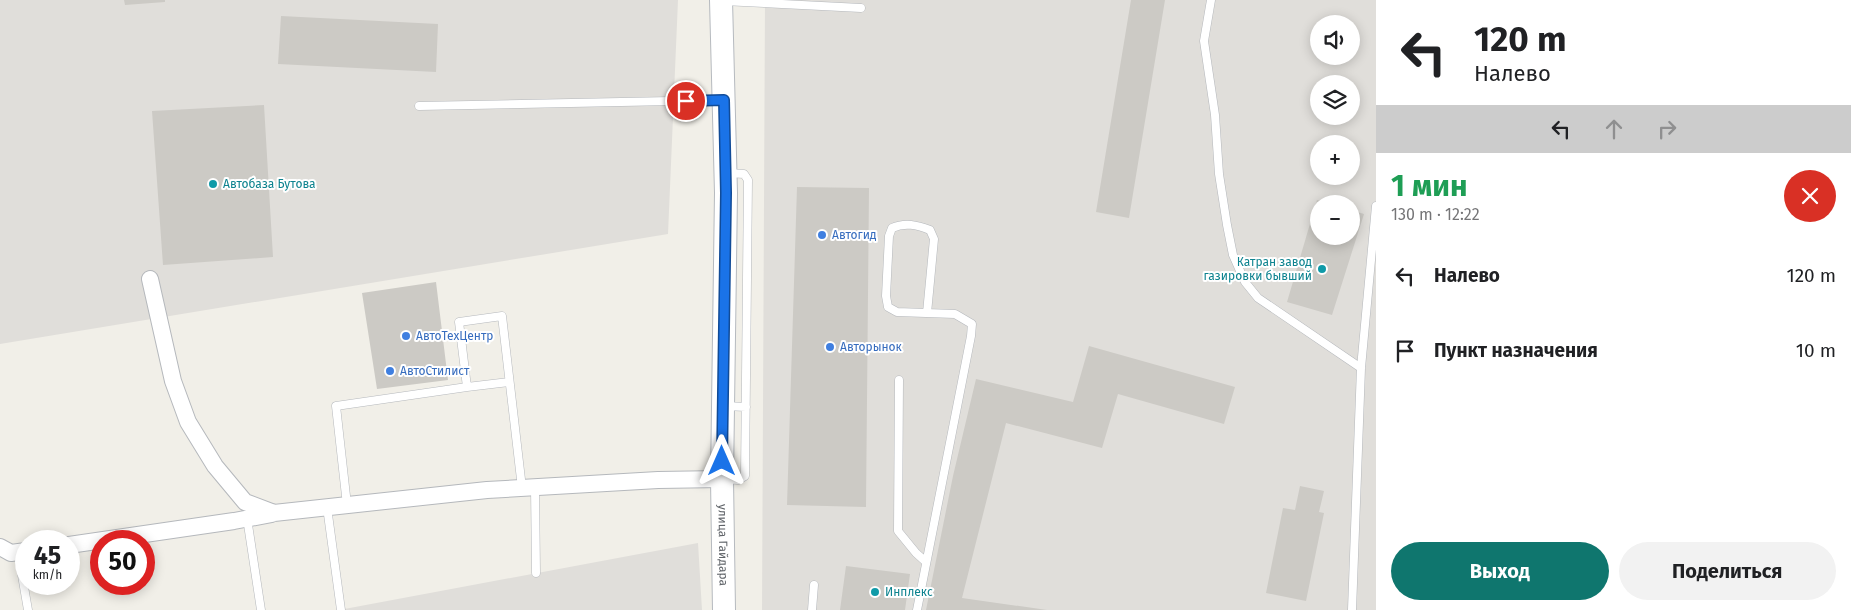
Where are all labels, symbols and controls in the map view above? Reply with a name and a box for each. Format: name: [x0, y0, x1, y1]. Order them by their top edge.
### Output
map controls: [1310, 15, 1360, 245]
button: sound: [1310, 15, 1360, 65]
text: 120 m: [1474, 18, 1567, 60]
icon: left: [1391, 20, 1456, 85]
text: Налево: [1474, 60, 1551, 87]
button: layers: [1310, 75, 1360, 125]
pin: [665, 80, 707, 122]
icon: arrive: [672, 87, 700, 115]
icon: left: [1547, 115, 1575, 143]
icon: ahead: [1600, 115, 1628, 143]
icon: right: [1653, 115, 1681, 143]
button: +: [1310, 135, 1360, 185]
text: 1 мин: [1391, 168, 1468, 204]
button: close: [1784, 170, 1836, 222]
place label: Автобаза Бутова: [223, 177, 316, 191]
marker: Автобаза Бутова: [207, 178, 219, 190]
button: −: [1310, 195, 1360, 245]
text: 130 m · 12:22: [1391, 205, 1480, 224]
place label: Автогид: [832, 228, 877, 242]
marker: Автогид: [816, 229, 828, 241]
place label: Катран завод газировки бывший: [1204, 255, 1312, 283]
icon: left: [1391, 262, 1419, 290]
marker: Катран завод газировки бывший: [1316, 263, 1328, 275]
text: Налево: [1434, 264, 1500, 287]
text: 120 m: [1786, 264, 1836, 287]
place label: АвтоТехЦентр: [416, 329, 494, 343]
marker: АвтоТехЦентр: [400, 330, 412, 342]
icon: arrive: [1391, 337, 1419, 365]
text: Пункт назначения: [1434, 339, 1598, 362]
text: 10 m: [1796, 339, 1836, 362]
place label: Авторынок: [840, 340, 903, 354]
marker: Авторынок: [824, 341, 836, 353]
place label: АвтоСтилист: [400, 364, 470, 378]
marker: АвтоСтилист: [384, 365, 396, 377]
position arrow: [695, 434, 747, 486]
street label: улица Гайдара: [715, 504, 731, 586]
speed limit sign: 50: [90, 530, 155, 595]
text: 45: [34, 541, 61, 571]
button: Выход: [1391, 542, 1609, 600]
button: Поделиться: [1619, 542, 1836, 600]
text: km/h: [33, 568, 62, 582]
place label: Инплекс: [885, 585, 933, 599]
marker: Инплекс: [869, 586, 881, 598]

